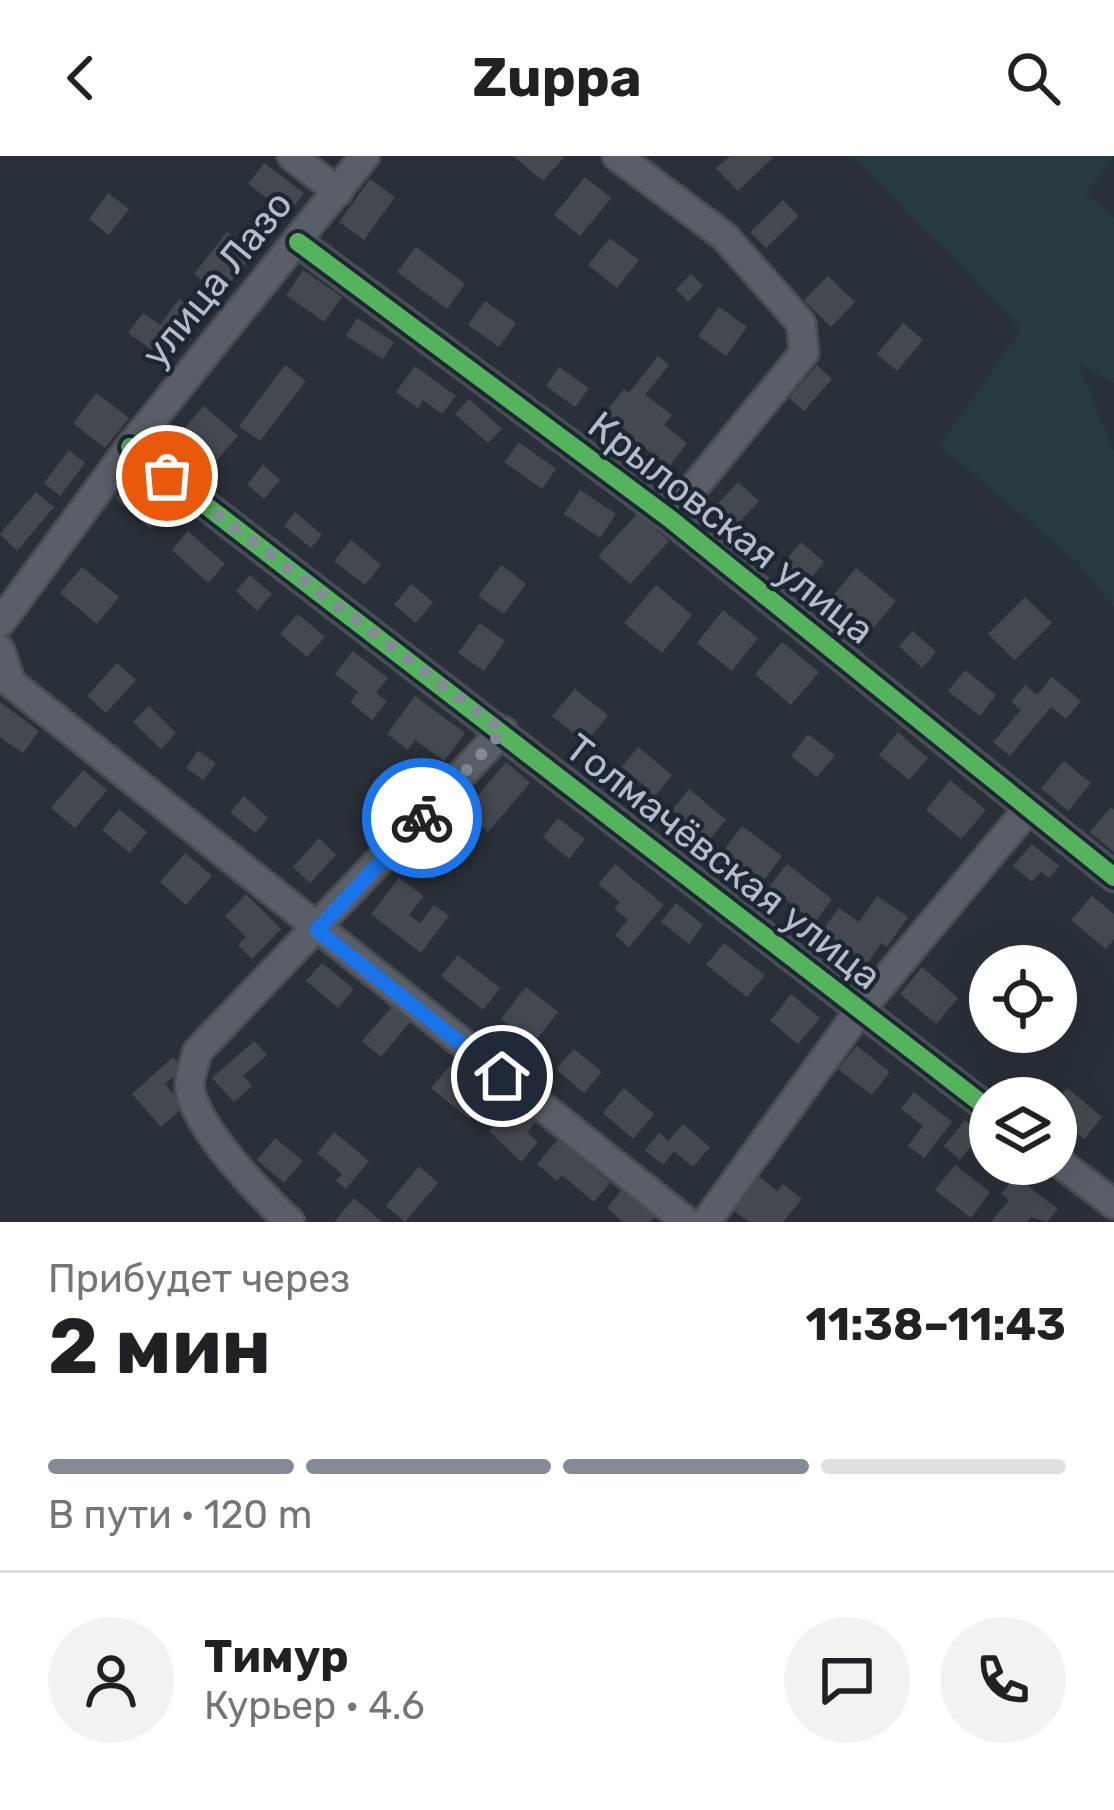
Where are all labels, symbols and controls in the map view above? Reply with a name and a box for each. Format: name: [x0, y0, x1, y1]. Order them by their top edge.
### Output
icon: back: [48, 45, 114, 111]
icon: search: [1000, 45, 1066, 111]
text: Zuppa: [472, 46, 642, 110]
street label: улица Лазо: [132, 182, 302, 376]
street label: Крыловская улица: [579, 402, 883, 654]
pin: [116, 425, 218, 527]
icon: bag: [134, 443, 200, 509]
street label: Толмачёвская улица: [556, 725, 890, 999]
courier: [362, 758, 482, 878]
icon: bike: [389, 785, 455, 851]
map controls: [969, 945, 1077, 1185]
button: locate: [969, 945, 1077, 1053]
pin: [451, 1025, 553, 1127]
icon: home: [469, 1043, 535, 1109]
button: layers: [969, 1077, 1077, 1185]
text: Прибудет через: [48, 1256, 350, 1302]
text: 11:38–11:43: [805, 1298, 1066, 1351]
text: 2 мин: [48, 1300, 271, 1393]
text: В пути · 120 m: [48, 1492, 312, 1538]
button: person: [48, 1617, 174, 1743]
button: chat: [784, 1617, 910, 1743]
button: phone: [940, 1617, 1066, 1743]
text: Тимур: [204, 1630, 349, 1683]
text: Курьер · 4.6: [204, 1683, 425, 1729]

